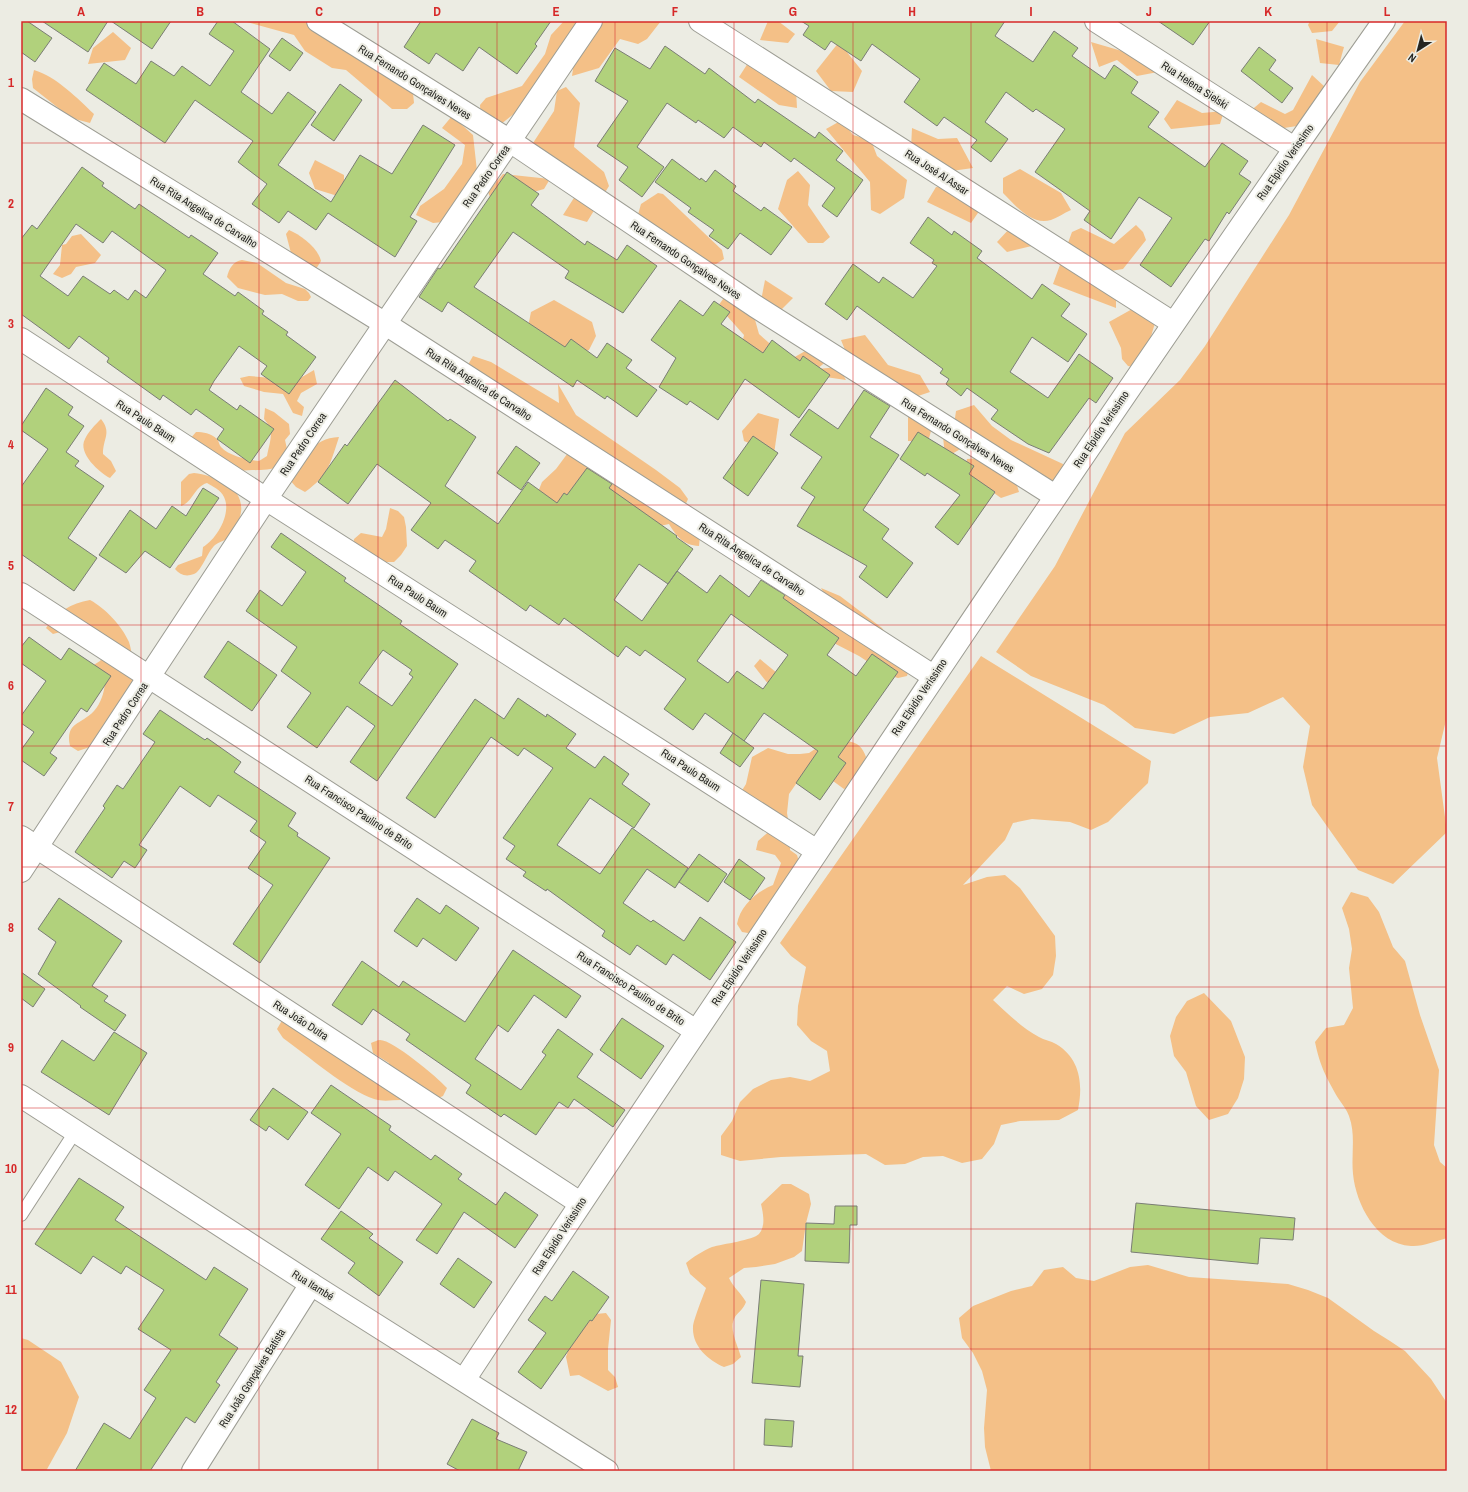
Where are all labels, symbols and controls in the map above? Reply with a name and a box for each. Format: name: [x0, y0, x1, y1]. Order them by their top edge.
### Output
text: A: [77, 3, 85, 20]
text: B: [196, 3, 204, 20]
text: C: [315, 3, 323, 20]
text: D: [433, 3, 441, 20]
text: E: [552, 3, 560, 20]
text: F: [672, 3, 679, 20]
text: G: [789, 3, 797, 20]
text: H: [908, 3, 916, 20]
text: I: [1030, 3, 1033, 20]
text: J: [1146, 3, 1152, 20]
text: K: [1264, 3, 1272, 20]
text: L: [1384, 3, 1391, 20]
north arrow: [1398, 30, 1438, 70]
street label: Rua Fernando Gonçalves Neves: [356, 42, 474, 123]
text: N: [1405, 51, 1419, 66]
street label: Rua Helena Sielski: [1159, 58, 1231, 112]
text: 1: [8, 74, 14, 91]
street label: Rua Elpidio Verissimo: [1254, 121, 1316, 203]
street label: Rua Pedro Correa: [459, 142, 513, 210]
street label: Rua José Al Assar: [902, 146, 972, 198]
street label: Rua Rita Angelica de Carvalho: [148, 173, 260, 251]
text: 2: [8, 195, 14, 212]
street label: Rua Fernando Gonçalves Neves: [628, 218, 744, 303]
text: 3: [8, 315, 14, 332]
street label: Rua Rita Angelica de Carvalho: [423, 344, 535, 424]
street label: Rua Elpidio Verissimo: [1070, 388, 1132, 470]
street label: Rua Fernando Gonçalves Neves: [899, 395, 1017, 476]
street label: Rua Paulo Baum: [114, 397, 178, 445]
street label: Rua Pedro Correa: [277, 410, 329, 478]
text: 4: [8, 436, 14, 453]
street label: Rua Rita Angelica de Carvalho: [696, 519, 808, 599]
text: 5: [8, 557, 14, 574]
street label: Rua Paulo Baum: [386, 572, 450, 620]
street label: Rua Elpidio Verissimo: [888, 656, 950, 738]
text: 6: [8, 677, 14, 694]
street label: Rua Pedro Correa: [99, 679, 151, 749]
street label: Rua Paulo Baum: [659, 746, 723, 794]
street label: Rua Francisco Paulino de Brito: [302, 772, 416, 852]
text: 7: [8, 798, 14, 815]
text: 8: [8, 919, 14, 936]
street label: Rua Elpidio Verissimo: [708, 926, 770, 1008]
street label: Rua Francisco Paulino de Brito: [574, 948, 688, 1028]
street label: Rua João Dutra: [271, 997, 331, 1043]
text: 9: [8, 1039, 14, 1056]
text: 10: [5, 1160, 17, 1177]
street label: Rua Elpidio Verissimo: [529, 1195, 589, 1277]
street label: Rua Itambé: [290, 1267, 336, 1303]
text: 11: [5, 1281, 17, 1298]
street label: Rua João Gonçalves Batista: [216, 1326, 288, 1430]
text: 12: [5, 1401, 17, 1418]

